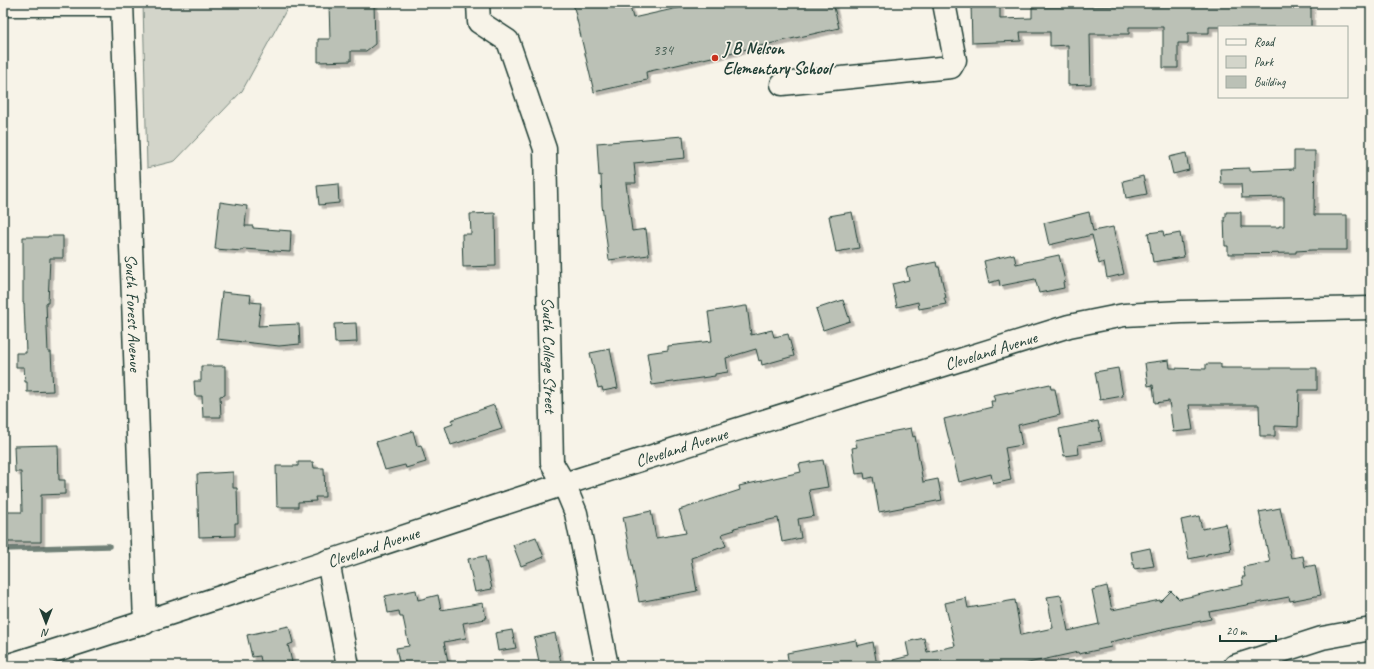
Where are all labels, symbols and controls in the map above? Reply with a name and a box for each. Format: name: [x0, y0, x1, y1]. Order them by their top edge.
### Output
legend: [1218, 26, 1348, 98]
text: Road: [1254, 34, 1276, 50]
place label: J B Nelson Elementary School: [722, 38, 834, 79]
house number: 334: [653, 41, 674, 60]
marker: J B Nelson Elementary School: [710, 53, 720, 63]
text: Park: [1254, 54, 1275, 70]
text: Building: [1254, 74, 1286, 90]
street label: South Forest Avenue: [121, 254, 146, 373]
street label: South College Street: [538, 297, 561, 416]
street label: Cleveland Avenue: [942, 326, 1041, 375]
street label: Cleveland Avenue: [633, 422, 731, 471]
street label: Cleveland Avenue: [325, 521, 423, 572]
north arrow: [26, 603, 66, 643]
scale bar: [1220, 617, 1276, 643]
text: 20 m: [1226, 623, 1248, 639]
text: N: [40, 626, 49, 640]

